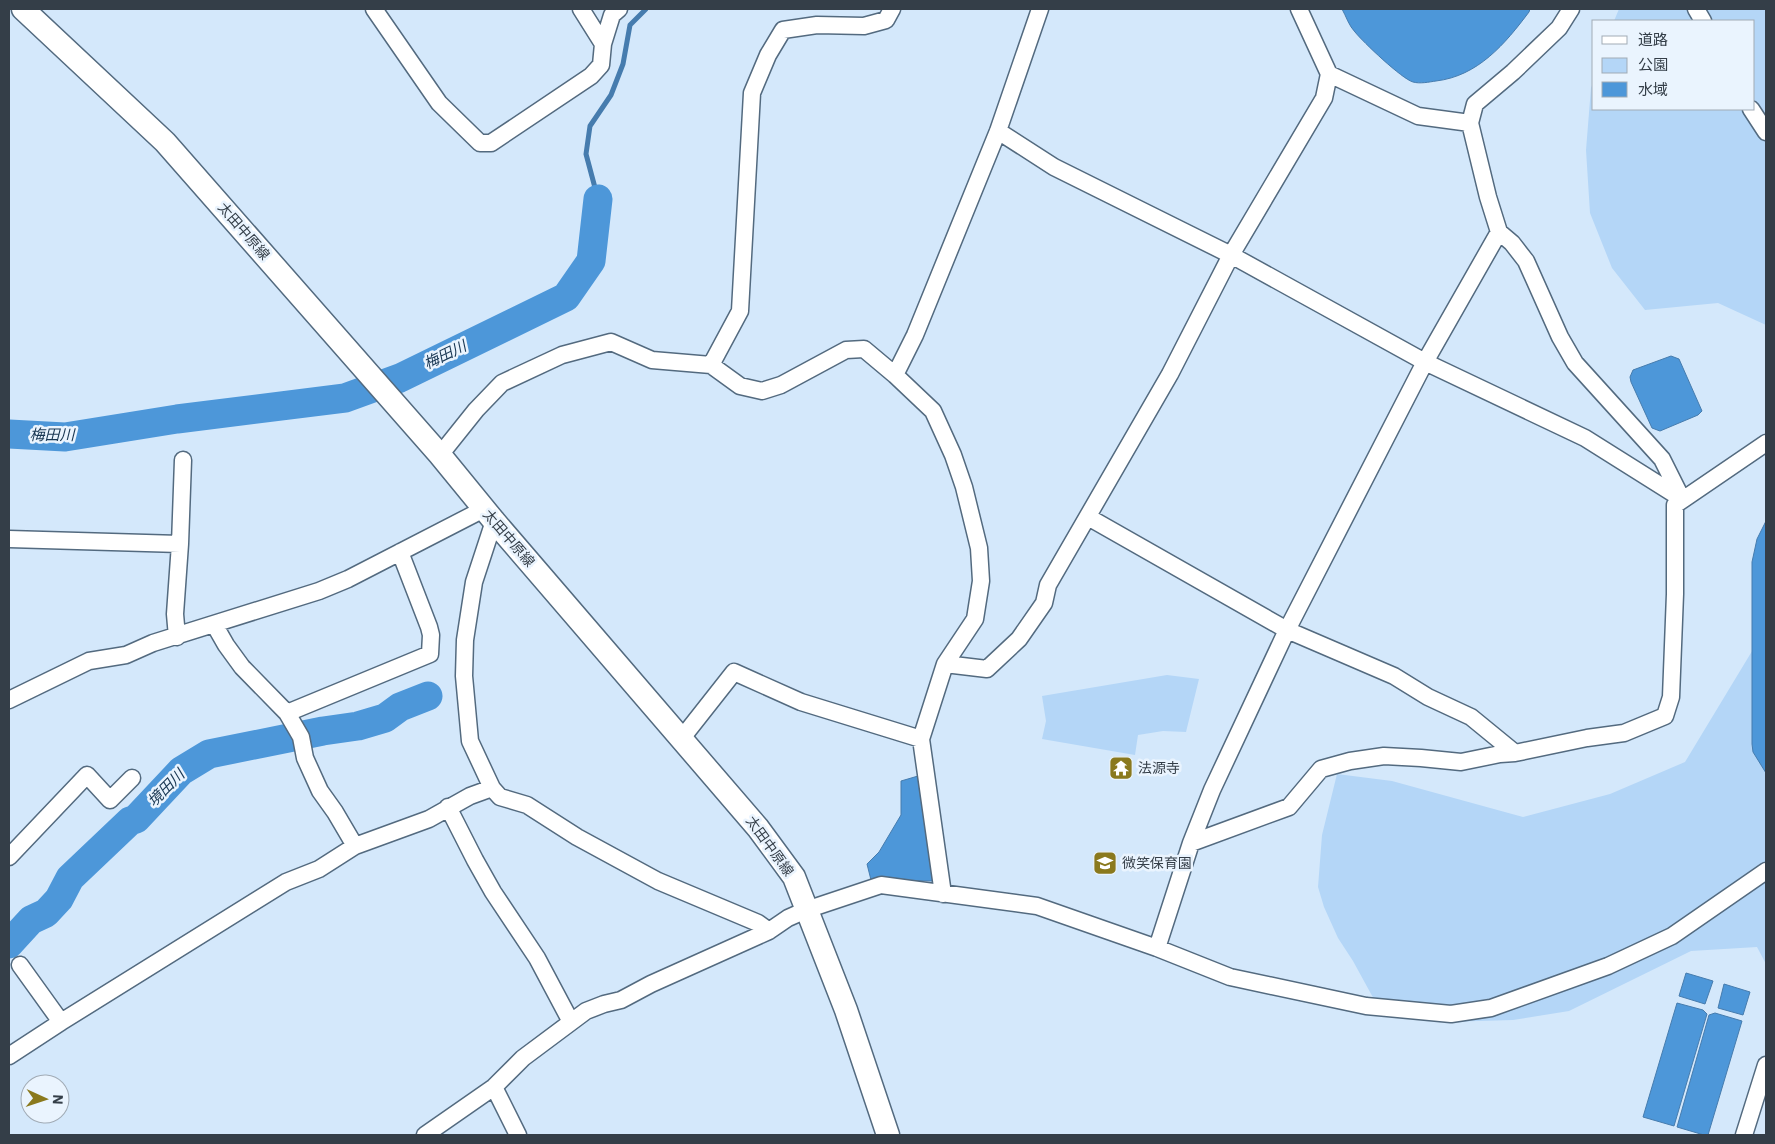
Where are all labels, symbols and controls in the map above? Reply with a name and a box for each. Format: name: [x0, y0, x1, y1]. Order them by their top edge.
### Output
legend: [1592, 20, 1755, 110]
text: 道路: [1638, 30, 1668, 49]
text: 公園: [1638, 55, 1668, 74]
text: 水域: [1638, 80, 1668, 99]
street label: 太田中原線: [214, 199, 274, 263]
water label: 梅田川: [420, 335, 471, 373]
water label: 梅田川: [29, 425, 76, 444]
street label: 太田中原線: [479, 506, 539, 570]
temple icon: 法源寺: [1108, 755, 1134, 781]
place label: 法源寺: [1138, 759, 1180, 777]
water label: 境田川: [143, 764, 190, 810]
street label: 太田中原線: [742, 812, 798, 880]
school or university icon: 微笑保育園: [1092, 850, 1118, 876]
place label: 微笑保育園: [1122, 854, 1192, 872]
north arrow: [20, 1074, 70, 1124]
text: N: [49, 1094, 67, 1105]

